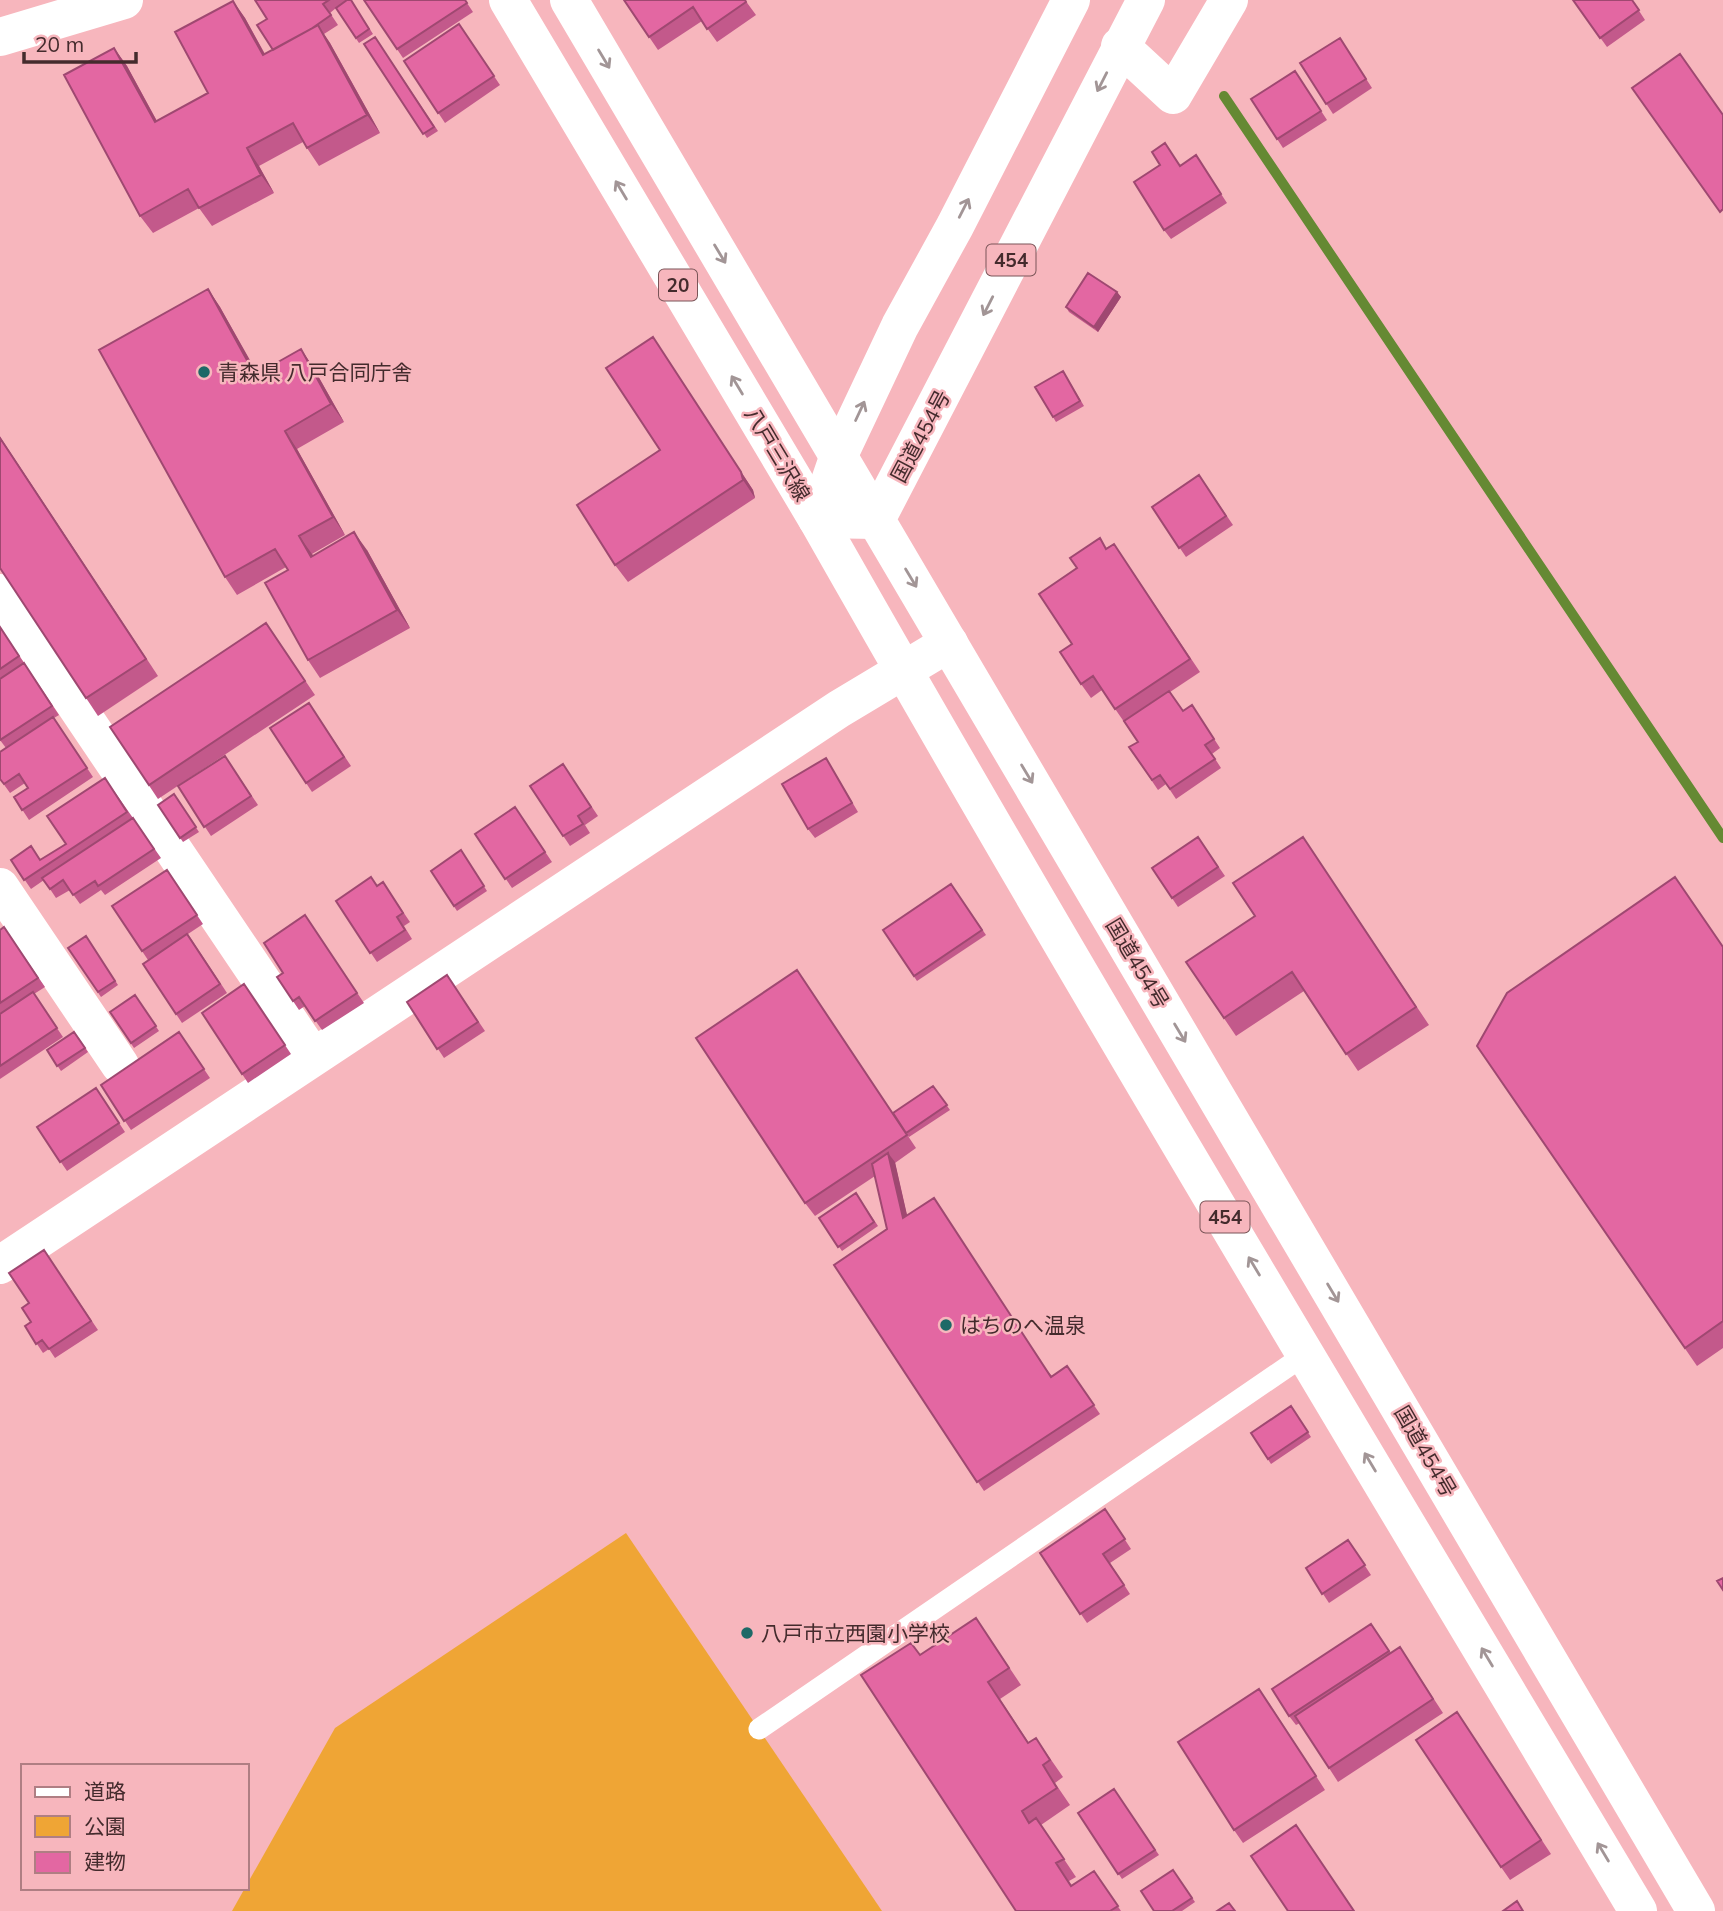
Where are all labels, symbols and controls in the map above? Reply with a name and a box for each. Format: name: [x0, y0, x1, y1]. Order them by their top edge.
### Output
scale bar: [24, 21, 136, 65]
text: 20 m: [35, 31, 84, 57]
one-way arrow: [597, 48, 611, 68]
one-way arrow: [1094, 71, 1108, 92]
one-way arrow: [614, 180, 628, 200]
one-way arrow: [957, 199, 971, 219]
one-way arrow: [713, 244, 727, 264]
road number: 454: [986, 244, 1036, 276]
road number: 20: [659, 270, 697, 300]
one-way arrow: [980, 295, 994, 316]
place label: 青森県 八戸合同庁舎: [218, 359, 412, 385]
marker: 青森県 八戸合同庁舎: [196, 364, 212, 380]
one-way arrow: [730, 376, 744, 396]
street label: 国道454号: [885, 385, 955, 487]
one-way arrow: [854, 400, 867, 421]
street label: 八戸三沢線: [740, 402, 816, 506]
one-way arrow: [904, 568, 918, 588]
one-way arrow: [1020, 764, 1034, 784]
street label: 国道454号: [1101, 913, 1175, 1013]
one-way arrow: [1173, 1023, 1187, 1043]
road number: 454: [1200, 1202, 1250, 1232]
one-way arrow: [1247, 1257, 1261, 1277]
one-way arrow: [1326, 1282, 1340, 1302]
place label: はちのへ温泉: [960, 1312, 1086, 1338]
marker: はちのへ温泉: [938, 1317, 954, 1333]
street label: 国道454号: [1390, 1401, 1462, 1501]
one-way arrow: [1363, 1452, 1377, 1472]
place label: 八戸市立西園小学校: [761, 1620, 950, 1646]
marker: 八戸市立西園小学校: [739, 1625, 755, 1641]
one-way arrow: [1479, 1648, 1493, 1668]
legend: [21, 1764, 248, 1890]
text: 道路: [84, 1778, 126, 1804]
text: 公園: [84, 1813, 126, 1839]
one-way arrow: [1596, 1843, 1610, 1863]
text: 建物: [84, 1848, 126, 1874]

